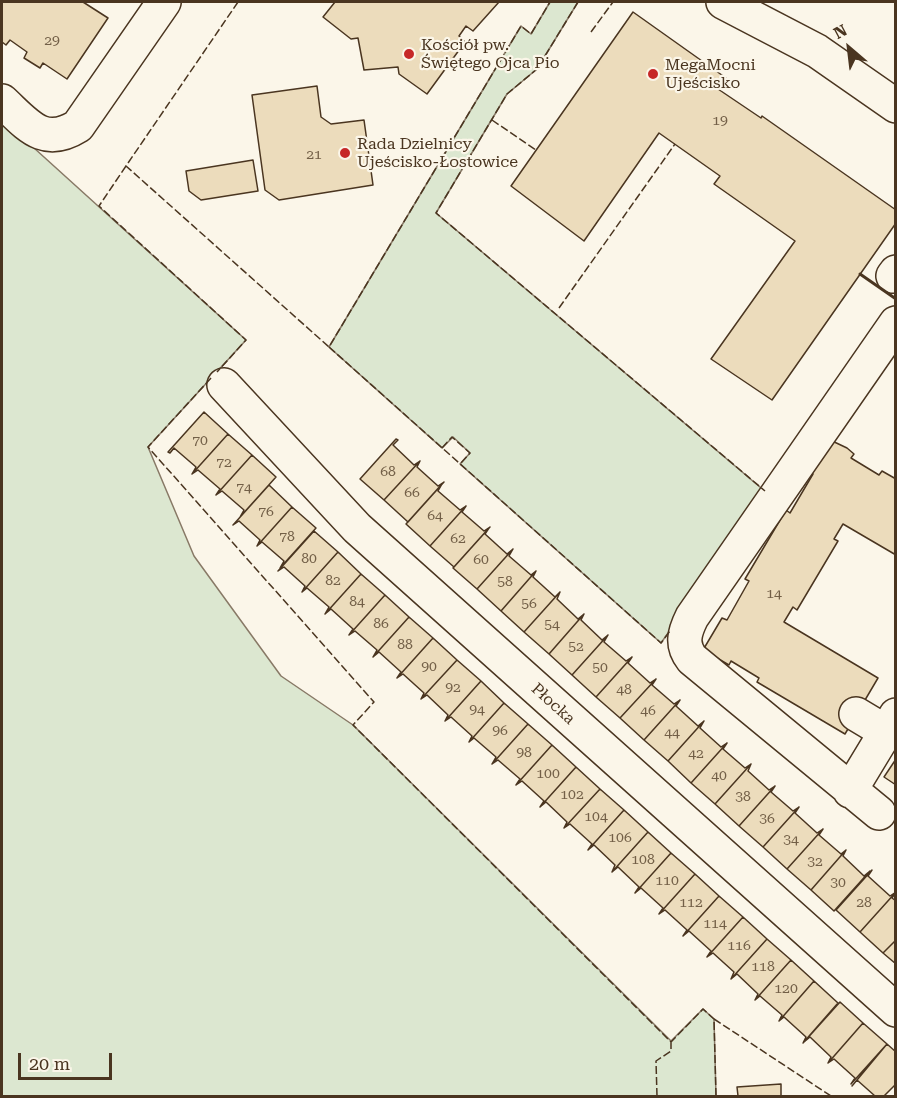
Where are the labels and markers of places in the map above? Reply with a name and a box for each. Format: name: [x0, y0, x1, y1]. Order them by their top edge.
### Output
place label: Kościół pw. Świętego Ojca Pio: [421, 35, 560, 73]
marker: Kościół pw. Świętego Ojca Pio: [402, 47, 416, 61]
place label: MegaMocni Ujeścisko: [665, 55, 756, 93]
marker: MegaMocni Ujeścisko: [646, 67, 660, 81]
place label: Rada Dzielnicy Ujeścisko-Łostowice: [357, 134, 518, 172]
marker: Rada Dzielnicy Ujeścisko-Łostowice: [338, 146, 352, 160]

